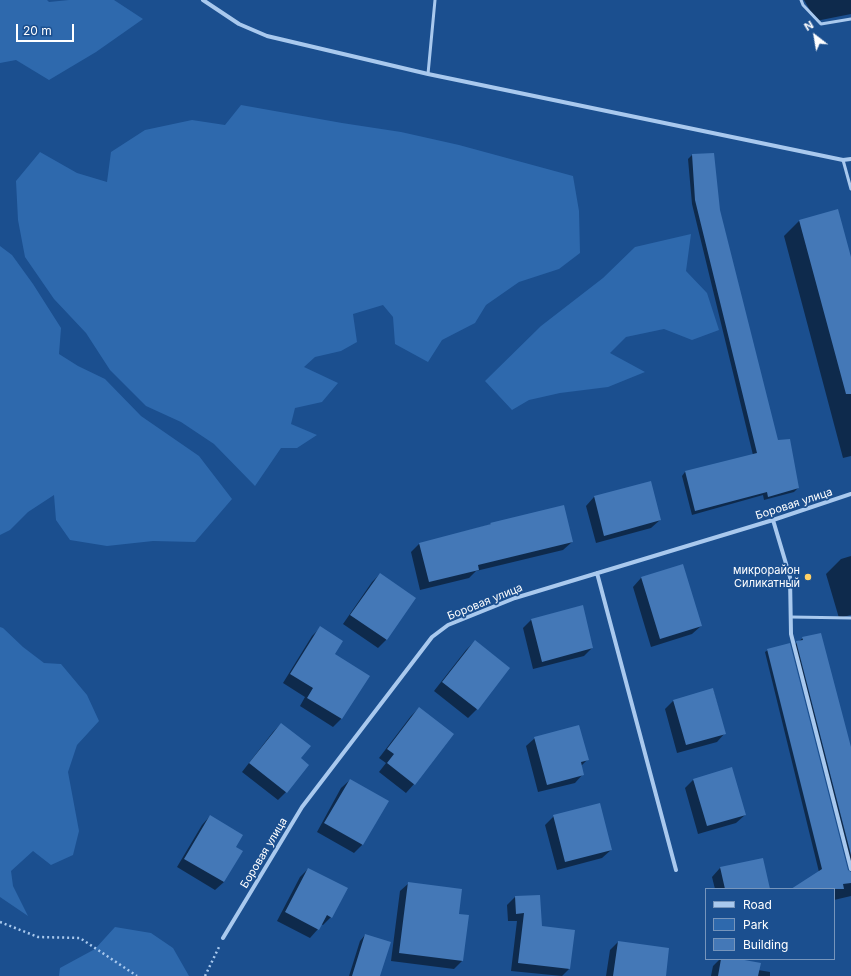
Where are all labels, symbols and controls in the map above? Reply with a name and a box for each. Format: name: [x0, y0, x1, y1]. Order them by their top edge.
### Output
scale bar: [18, 16, 76, 42]
north arrow: [795, 16, 835, 56]
text: N: [802, 18, 816, 34]
text: 20 m: [23, 23, 52, 38]
street label: Боровая улица: [754, 485, 834, 523]
place label: микрорайон Силикатный: [733, 564, 800, 590]
marker: микрорайон Силикатный: [803, 572, 813, 582]
street label: Боровая улица: [445, 581, 525, 623]
street label: Боровая улица: [238, 815, 290, 891]
legend: [705, 888, 835, 960]
text: Road: [743, 897, 772, 912]
text: Park: [743, 917, 769, 932]
text: Building: [743, 937, 788, 952]

